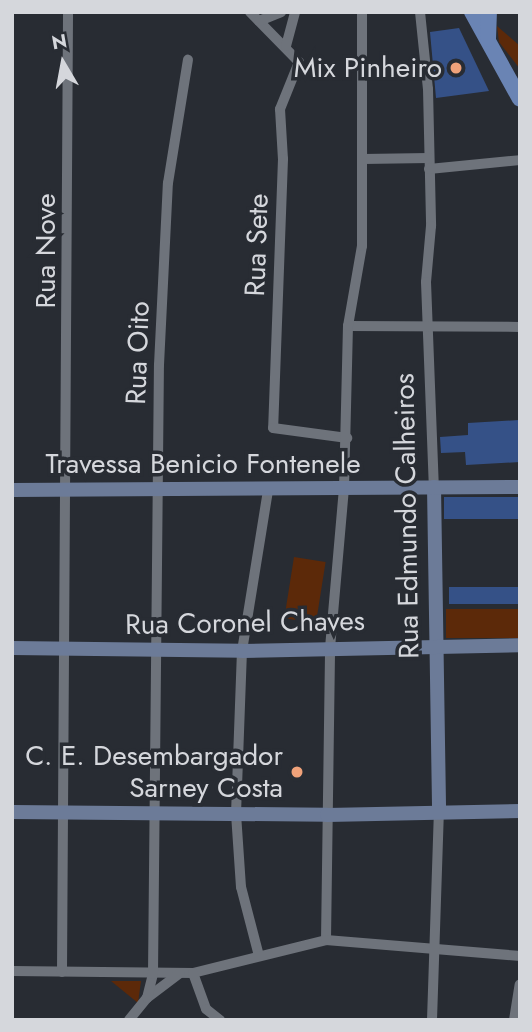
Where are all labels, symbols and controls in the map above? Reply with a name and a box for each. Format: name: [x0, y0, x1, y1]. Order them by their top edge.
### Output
text: N: [49, 27, 69, 56]
north arrow: [28, 28, 98, 98]
place label: Mix Pinheiro: [294, 51, 442, 85]
marker: Mix Pinheiro: [448, 60, 464, 76]
street label: Rua Nove: [29, 193, 63, 309]
street label: Rua Sete: [238, 193, 276, 297]
street label: Rua Oito: [119, 301, 157, 405]
street label: Rua Edmundo Calheiros: [388, 373, 426, 659]
street label: Travessa Benicio Fontenele: [45, 447, 361, 481]
street label: Rua Coronel Chaves: [125, 604, 365, 642]
place label: C. E. Desembargador Sarney Costa: [25, 739, 283, 805]
marker: C. E. Desembargador Sarney Costa: [289, 764, 305, 780]

